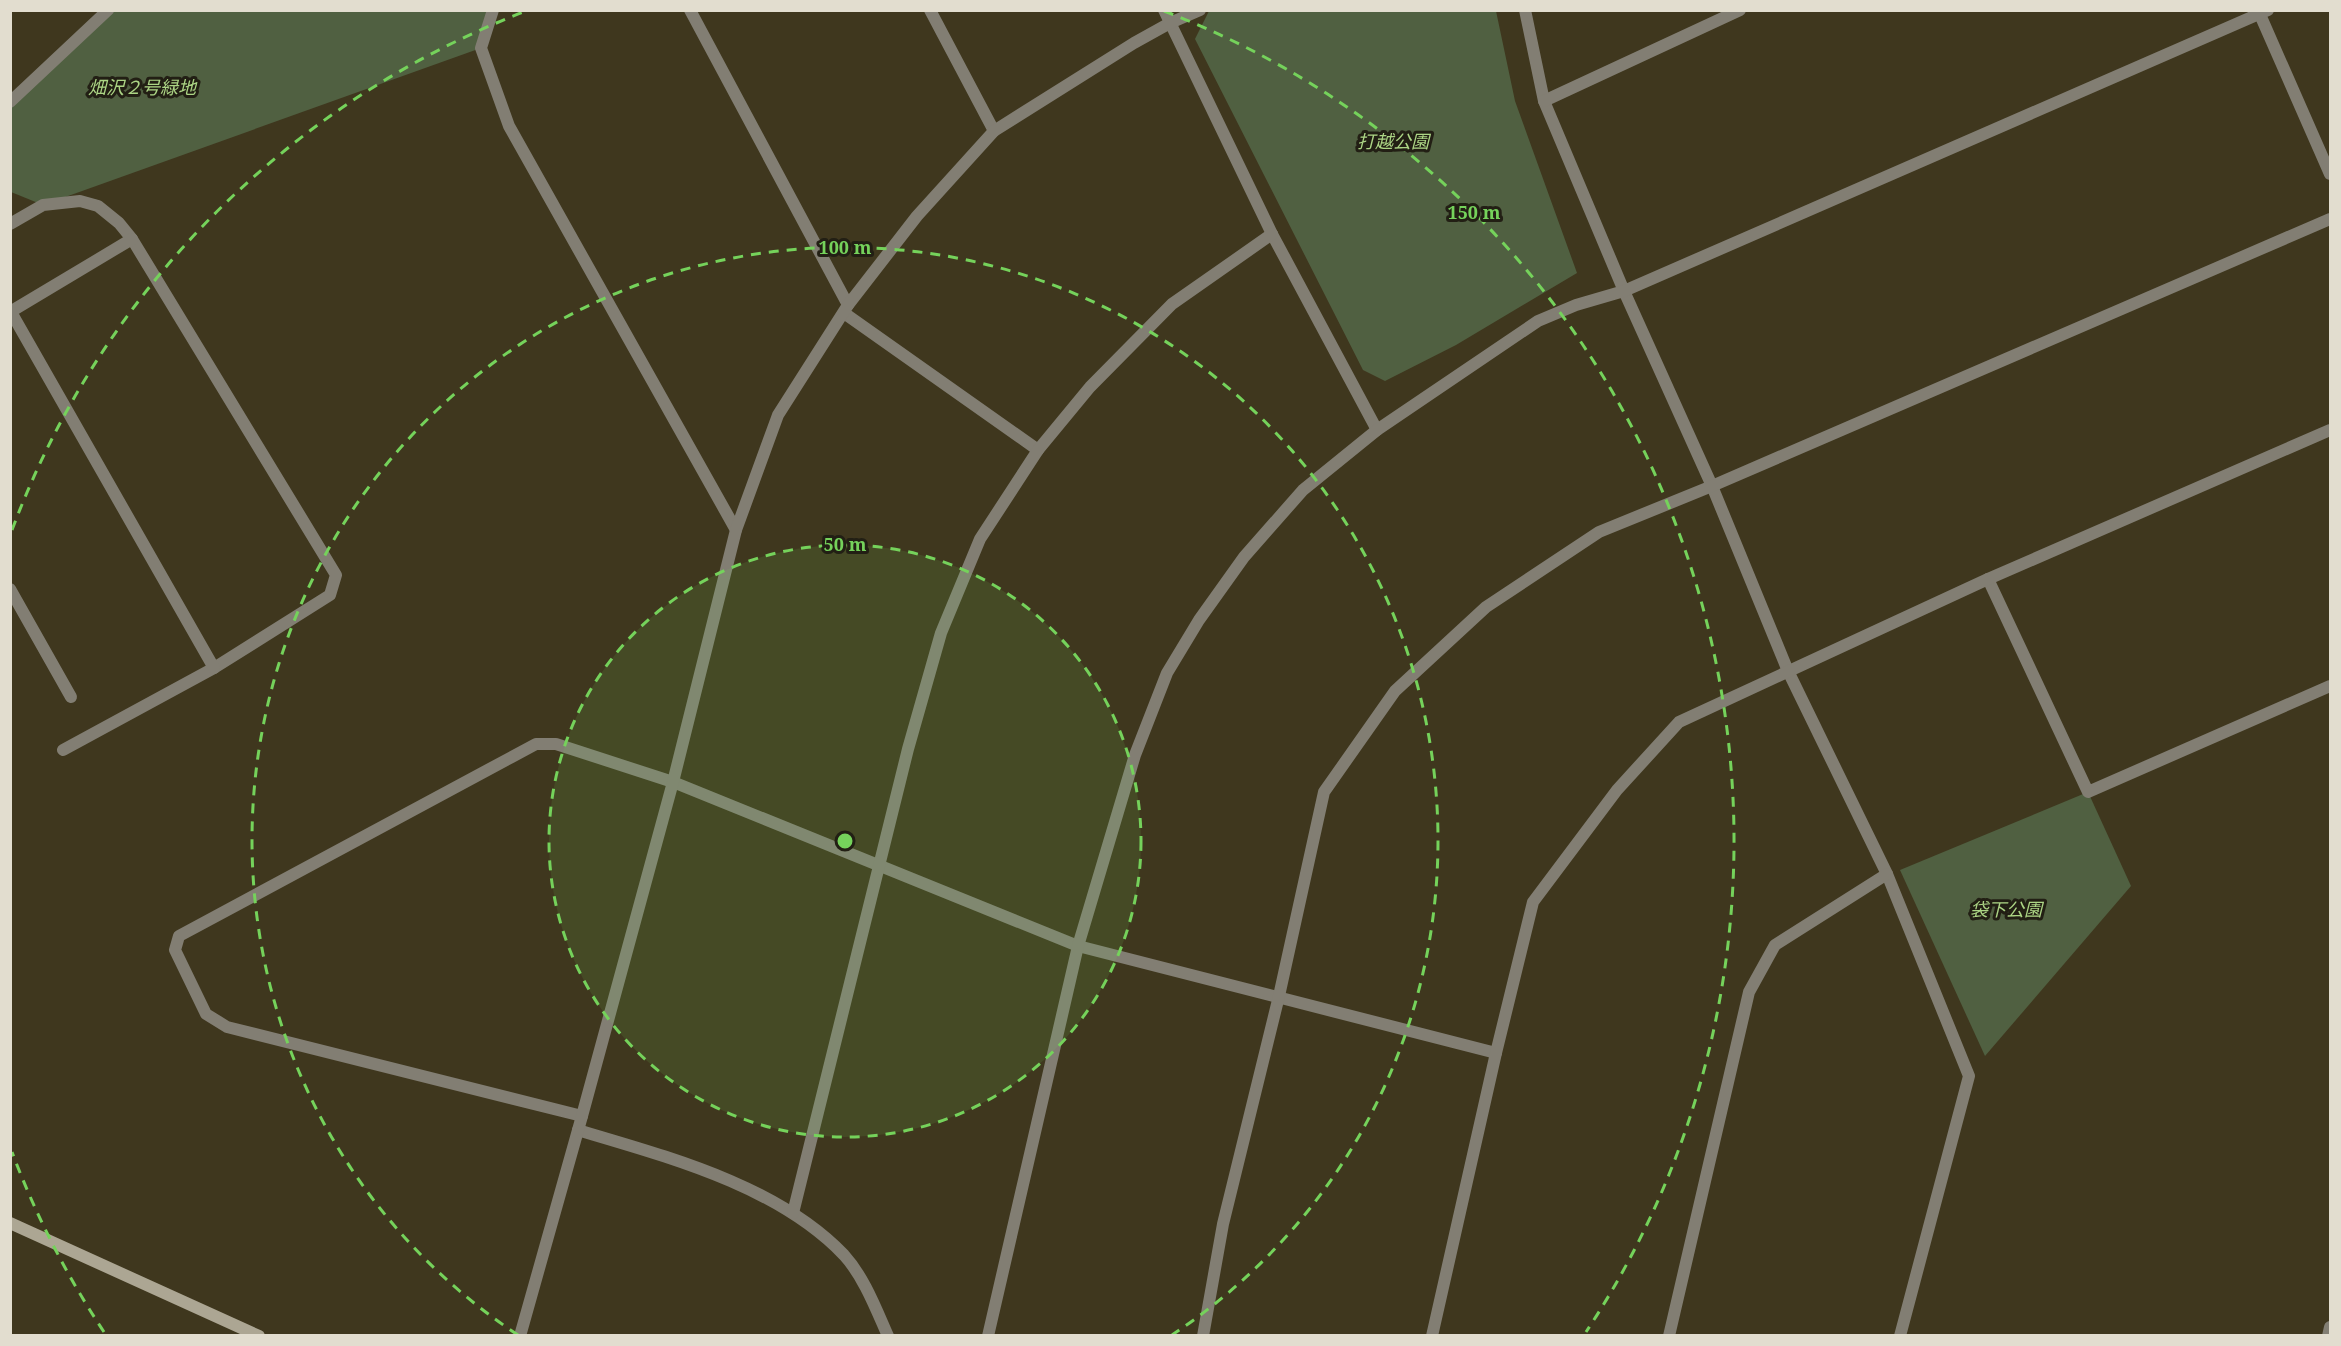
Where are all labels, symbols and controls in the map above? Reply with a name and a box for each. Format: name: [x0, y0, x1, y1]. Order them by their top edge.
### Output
park label: 畑沢２号緑地: [88, 75, 198, 99]
park label: 打越公園: [1357, 129, 1432, 153]
text: 150 m: [1448, 200, 1501, 224]
text: 100 m: [819, 235, 872, 259]
text: 50 m: [824, 532, 867, 556]
centre of rings: [835, 831, 855, 851]
park label: 袋下公園: [1970, 897, 2045, 921]

